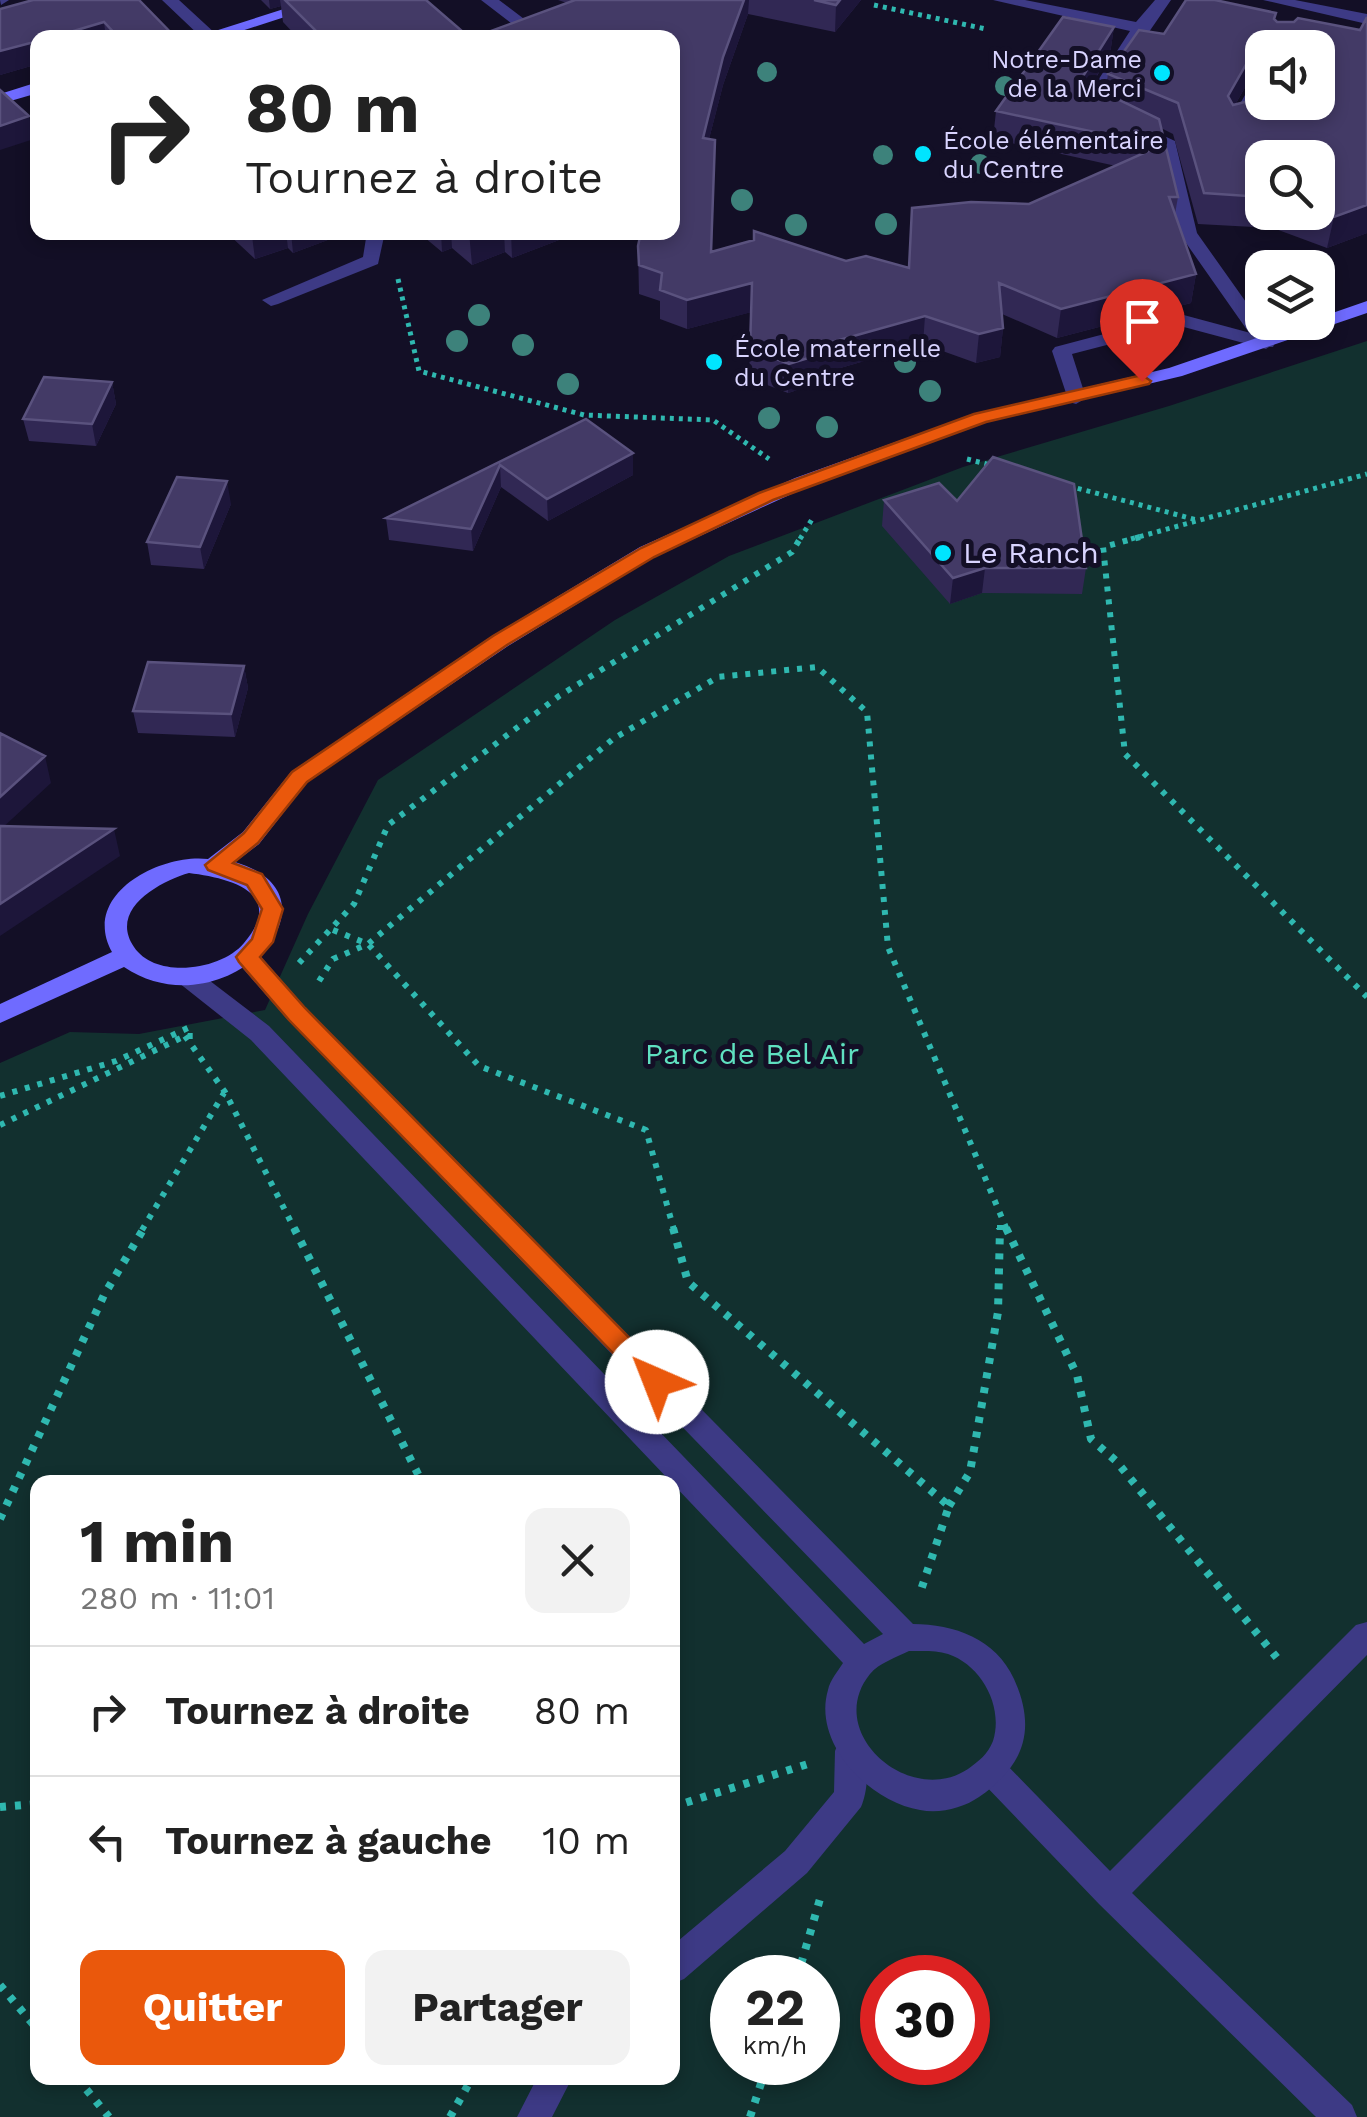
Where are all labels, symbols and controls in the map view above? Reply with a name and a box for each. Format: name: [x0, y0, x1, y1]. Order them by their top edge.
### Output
map controls: [1245, 30, 1335, 340]
button: sound: [1245, 30, 1335, 120]
place label: Notre-Dame de la Merci: [991, 45, 1142, 103]
marker: Notre-Dame de la Merci: [1151, 62, 1173, 84]
text: 80 m: [245, 67, 420, 149]
icon: right: [80, 70, 210, 200]
place label: École élémentaire du Centre: [943, 126, 1164, 184]
button: search: [1245, 140, 1335, 230]
marker: École élémentaire du Centre: [912, 143, 934, 165]
text: Tournez à droite: [245, 151, 603, 204]
button: layers: [1245, 250, 1335, 340]
pin: [1100, 279, 1185, 382]
icon: arrive: [1115, 294, 1170, 349]
place label: École maternelle du Centre: [734, 334, 941, 392]
marker: École maternelle du Centre: [703, 351, 725, 373]
place label: Le Ranch: [963, 535, 1099, 570]
marker: Le Ranch: [932, 542, 954, 564]
park label: Parc de Bel Air: [645, 1036, 859, 1071]
position arrow: [605, 1330, 709, 1434]
text: 1 min: [80, 1506, 234, 1577]
button: close: [525, 1508, 630, 1613]
text: 280 m · 11:01: [80, 1579, 275, 1617]
icon: right: [80, 1684, 135, 1739]
text: Tournez à droite: [165, 1689, 470, 1733]
text: 80 m: [534, 1689, 630, 1733]
icon: left: [80, 1814, 135, 1869]
text: Tournez à gauche: [165, 1819, 491, 1863]
text: 10 m: [542, 1819, 630, 1863]
button: Quitter: [80, 1950, 345, 2065]
button: Partager: [365, 1950, 630, 2065]
speed limit sign: 30: [860, 1955, 990, 2085]
text: 22: [745, 1978, 805, 2037]
text: km/h: [743, 2031, 807, 2060]

